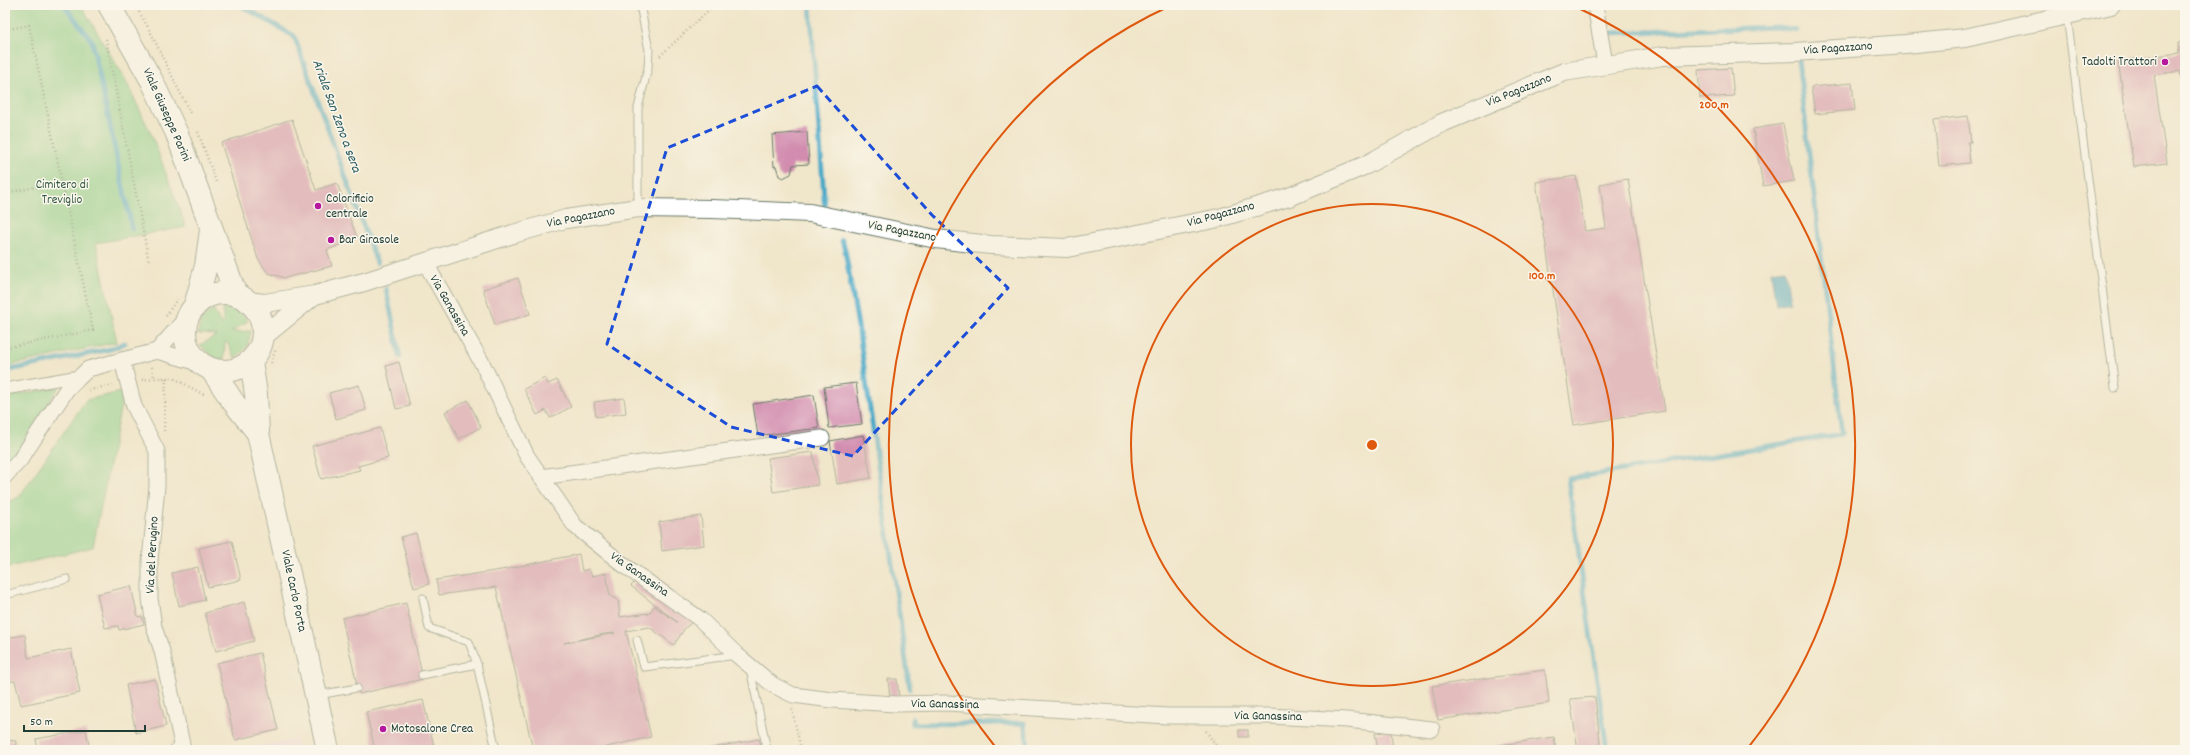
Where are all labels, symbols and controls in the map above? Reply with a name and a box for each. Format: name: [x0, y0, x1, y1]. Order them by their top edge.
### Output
street label: Via Pagazzano: [1803, 37, 1873, 61]
place label: Tadolti Trattori: [2082, 53, 2158, 72]
water label: Ariale San Zeno a sera: [306, 57, 366, 177]
marker: Tadolti Trattori: [2160, 57, 2170, 67]
street label: Viale Giuseppe Parini: [137, 65, 195, 165]
street label: Via Pagazzano: [1483, 69, 1555, 113]
text: 200 m: [1699, 97, 1729, 114]
park label: Cimitero di Treviglio: [36, 176, 89, 210]
place label: Colorificio centrale: [326, 190, 374, 224]
street label: Via Pagazzano: [1185, 197, 1257, 233]
marker: Colorificio centrale: [313, 201, 323, 211]
street label: Via Pagazzano: [545, 202, 617, 234]
street label: Via Pagazzano: [866, 216, 938, 248]
place label: Bar Girasole: [339, 231, 399, 250]
marker: Bar Girasole: [326, 235, 336, 245]
text: 100 m: [1529, 268, 1555, 285]
street label: Via Ganassina: [424, 272, 475, 341]
centre of rings: [1365, 438, 1379, 452]
street label: Via del Perugino: [141, 516, 165, 594]
street label: Viale Carlo Porta: [275, 548, 311, 635]
street label: Via Ganassina: [606, 548, 673, 603]
street label: Via Ganassina: [911, 695, 980, 715]
scale bar: [24, 707, 145, 733]
street label: Via Ganassina: [1234, 707, 1303, 727]
text: 50 m: [30, 714, 53, 731]
place label: Motosalone Crea: [391, 720, 474, 739]
marker: Motosalone Crea: [378, 724, 388, 734]

